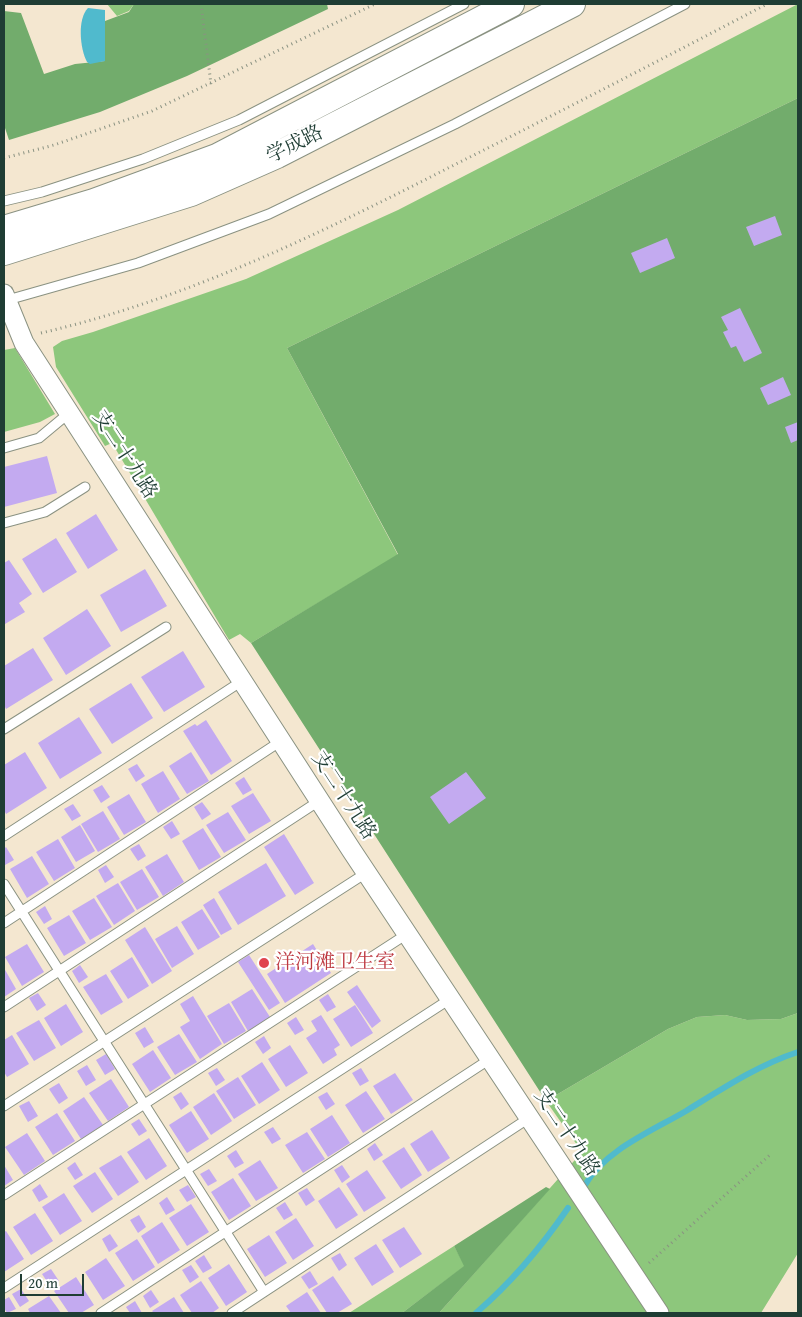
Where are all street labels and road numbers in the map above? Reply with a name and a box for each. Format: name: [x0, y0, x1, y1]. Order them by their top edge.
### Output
street label: 学成路: [263, 121, 327, 169]
street label: 支二十九路: [87, 407, 161, 503]
street label: 支二十九路: [306, 748, 380, 844]
street label: 支二十九路: [528, 1085, 604, 1181]

